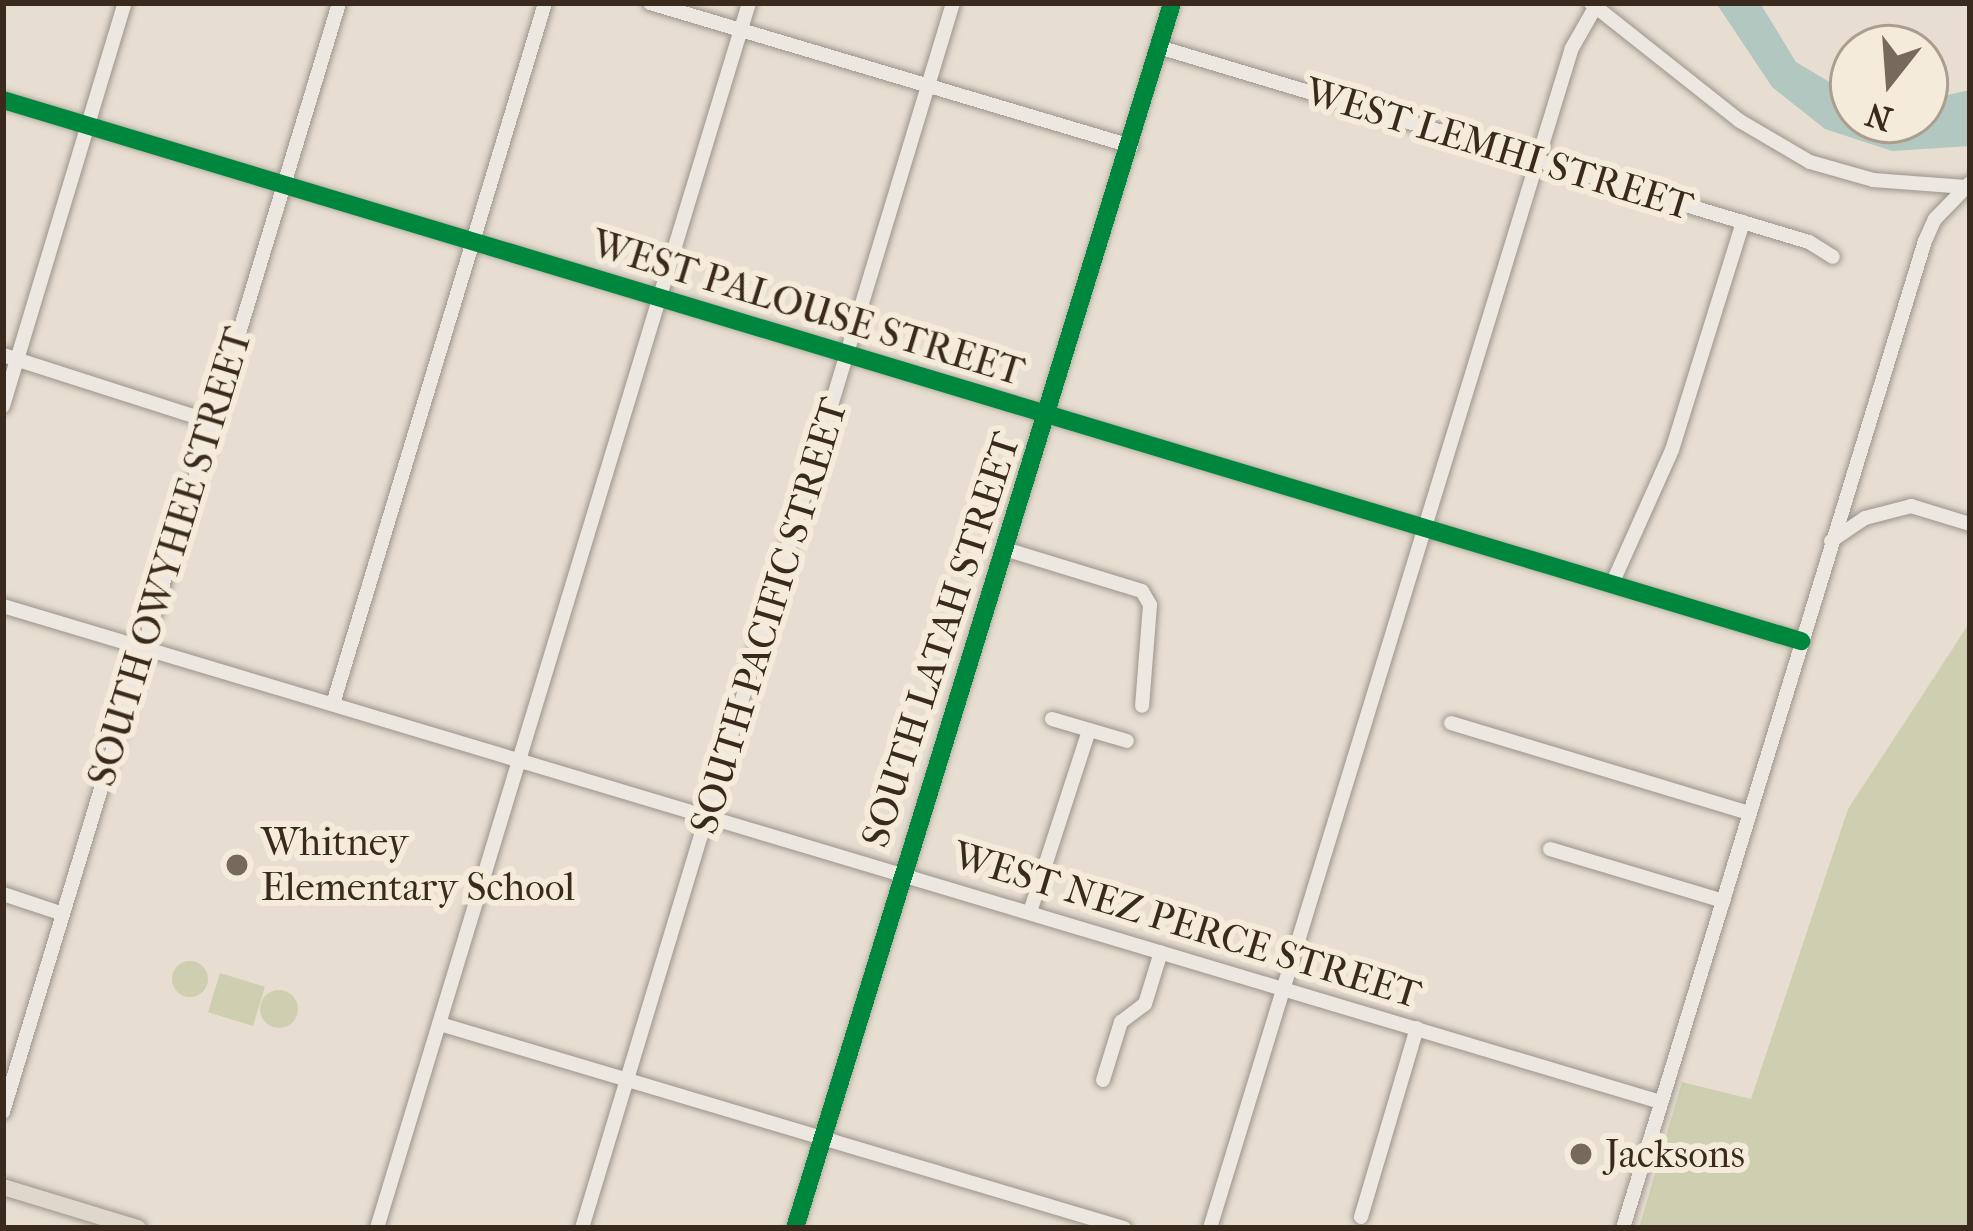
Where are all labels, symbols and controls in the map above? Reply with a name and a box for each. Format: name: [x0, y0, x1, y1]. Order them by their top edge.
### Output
north arrow: [1829, 24, 1949, 144]
street label: WEST LEMHI STREET: [1300, 68, 1698, 230]
text: N: [1862, 94, 1897, 138]
street label: WEST PALOUSE STREET: [586, 220, 1030, 396]
street label: SOUTH OWYHEE STREET: [78, 322, 262, 792]
street label: SOUTH PACIFIC STREET: [680, 393, 858, 839]
street label: SOUTH LATAH STREET: [852, 427, 1030, 853]
place label: Whitney Elementary School: [261, 820, 575, 911]
street label: WEST NEZ PERCE STREET: [948, 832, 1426, 1018]
marker: Whitney Elementary School: [224, 852, 250, 878]
place label: Jacksons: [1605, 1131, 1745, 1177]
marker: Jacksons: [1568, 1141, 1594, 1167]

